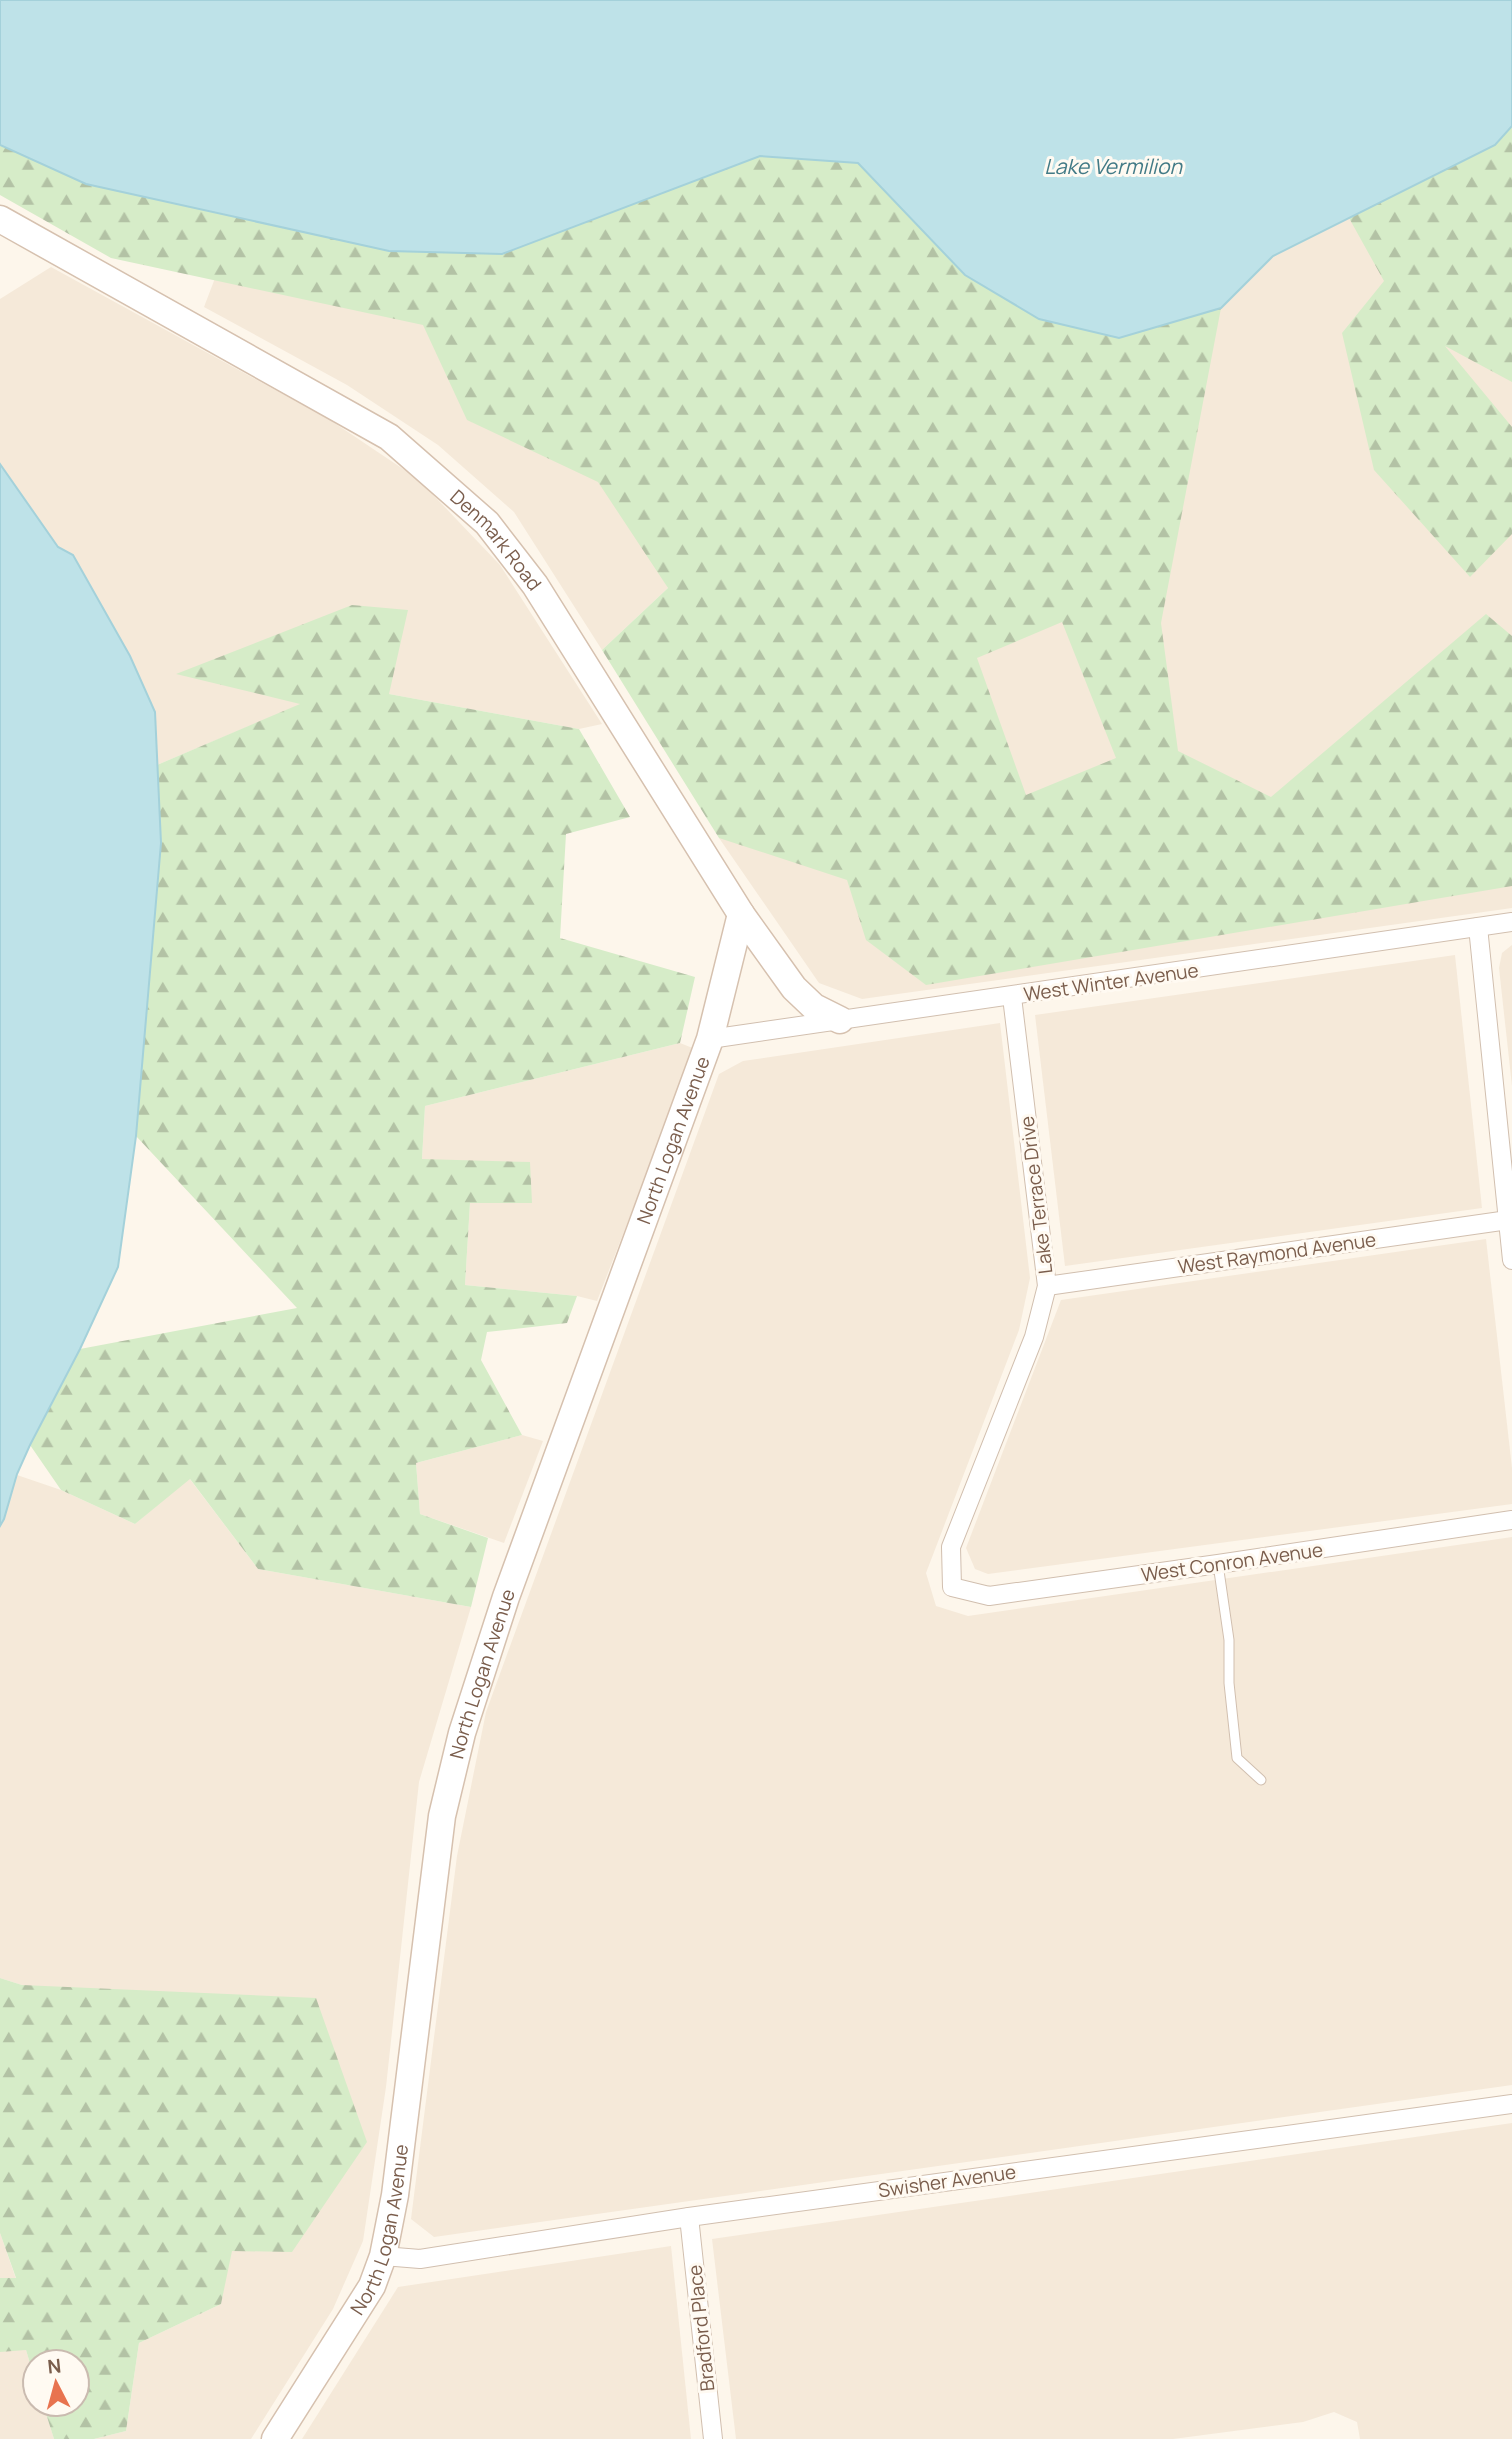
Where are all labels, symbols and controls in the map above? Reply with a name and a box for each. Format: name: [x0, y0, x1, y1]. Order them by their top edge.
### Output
water label: Lake Vermilion: [1044, 152, 1183, 180]
street label: Denmark Road: [445, 484, 548, 596]
street label: West Winter Avenue: [1022, 957, 1200, 1007]
street label: North Logan Avenue: [630, 1053, 716, 1228]
street label: Lake Terrace Drive: [1013, 1115, 1059, 1275]
street label: West Raymond Avenue: [1176, 1226, 1378, 1280]
street label: West Conron Avenue: [1139, 1536, 1325, 1588]
street label: North Logan Avenue: [443, 1585, 521, 1761]
street label: North Logan Avenue: [344, 2143, 414, 2320]
street label: Swisher Avenue: [876, 2158, 1018, 2204]
street label: Bradford Place: [681, 2263, 721, 2393]
north arrow: [21, 2348, 91, 2418]
text: N: [46, 2352, 62, 2380]

